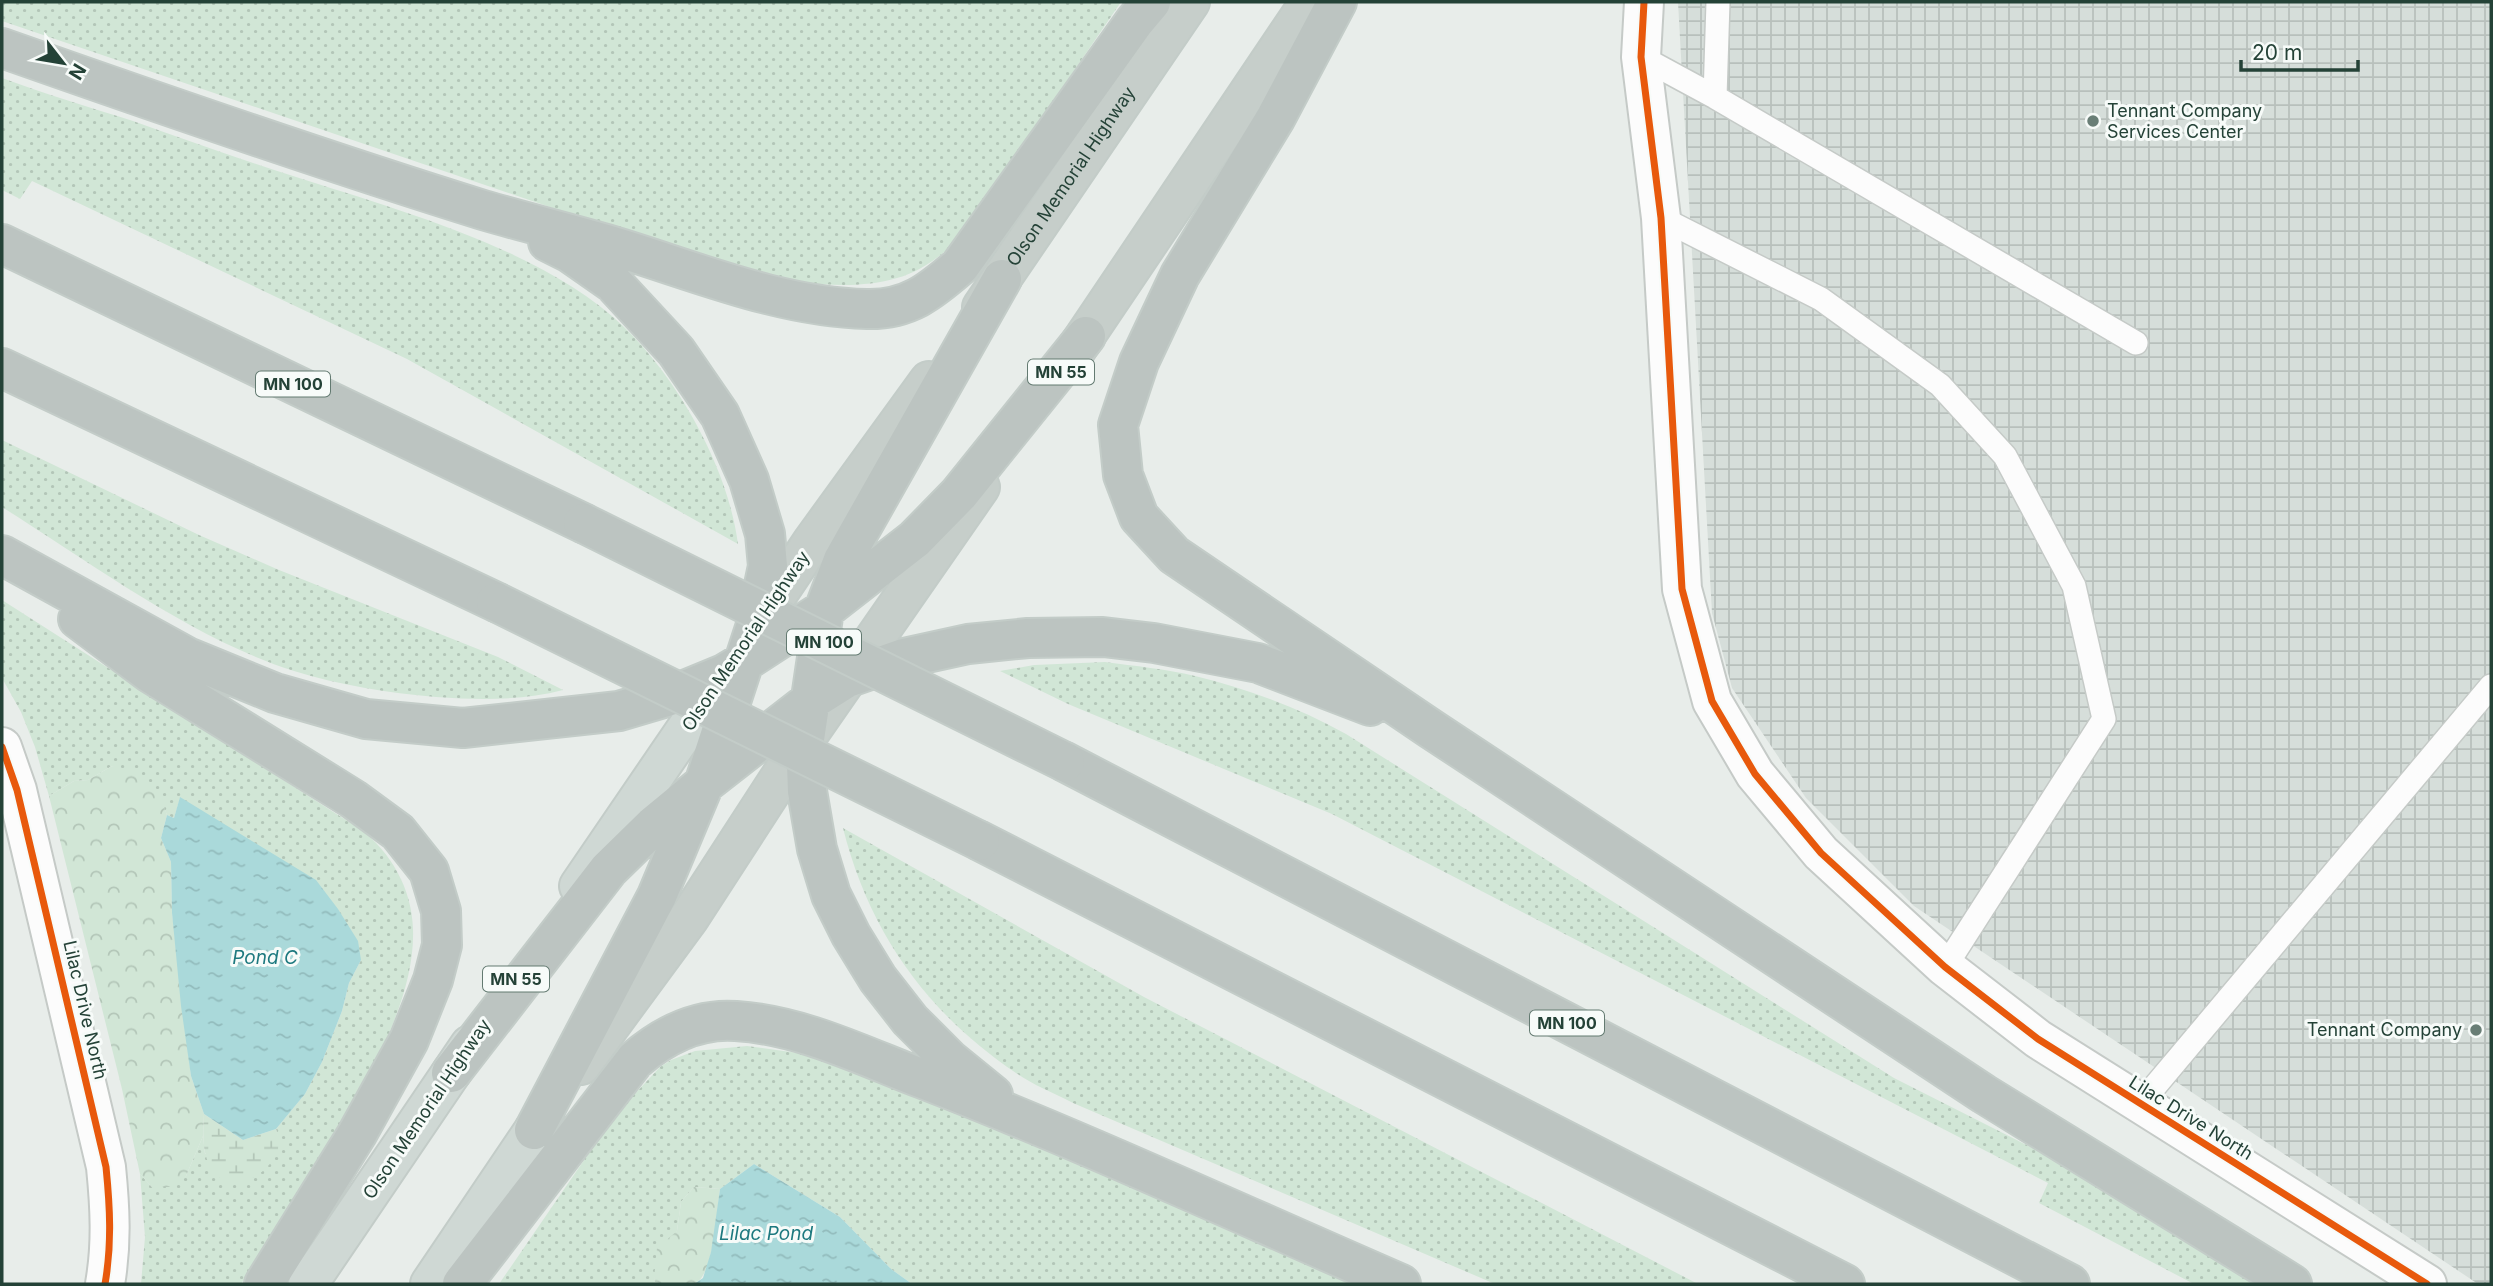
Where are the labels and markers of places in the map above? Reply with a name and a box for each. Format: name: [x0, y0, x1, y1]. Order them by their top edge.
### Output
place label: Tennant Company Services Center: [2107, 100, 2262, 142]
marker: Tennant Company Services Center: [2085, 113, 2101, 129]
place label: Tennant Company: [2307, 1019, 2462, 1040]
marker: Tennant Company: [2468, 1022, 2484, 1038]

